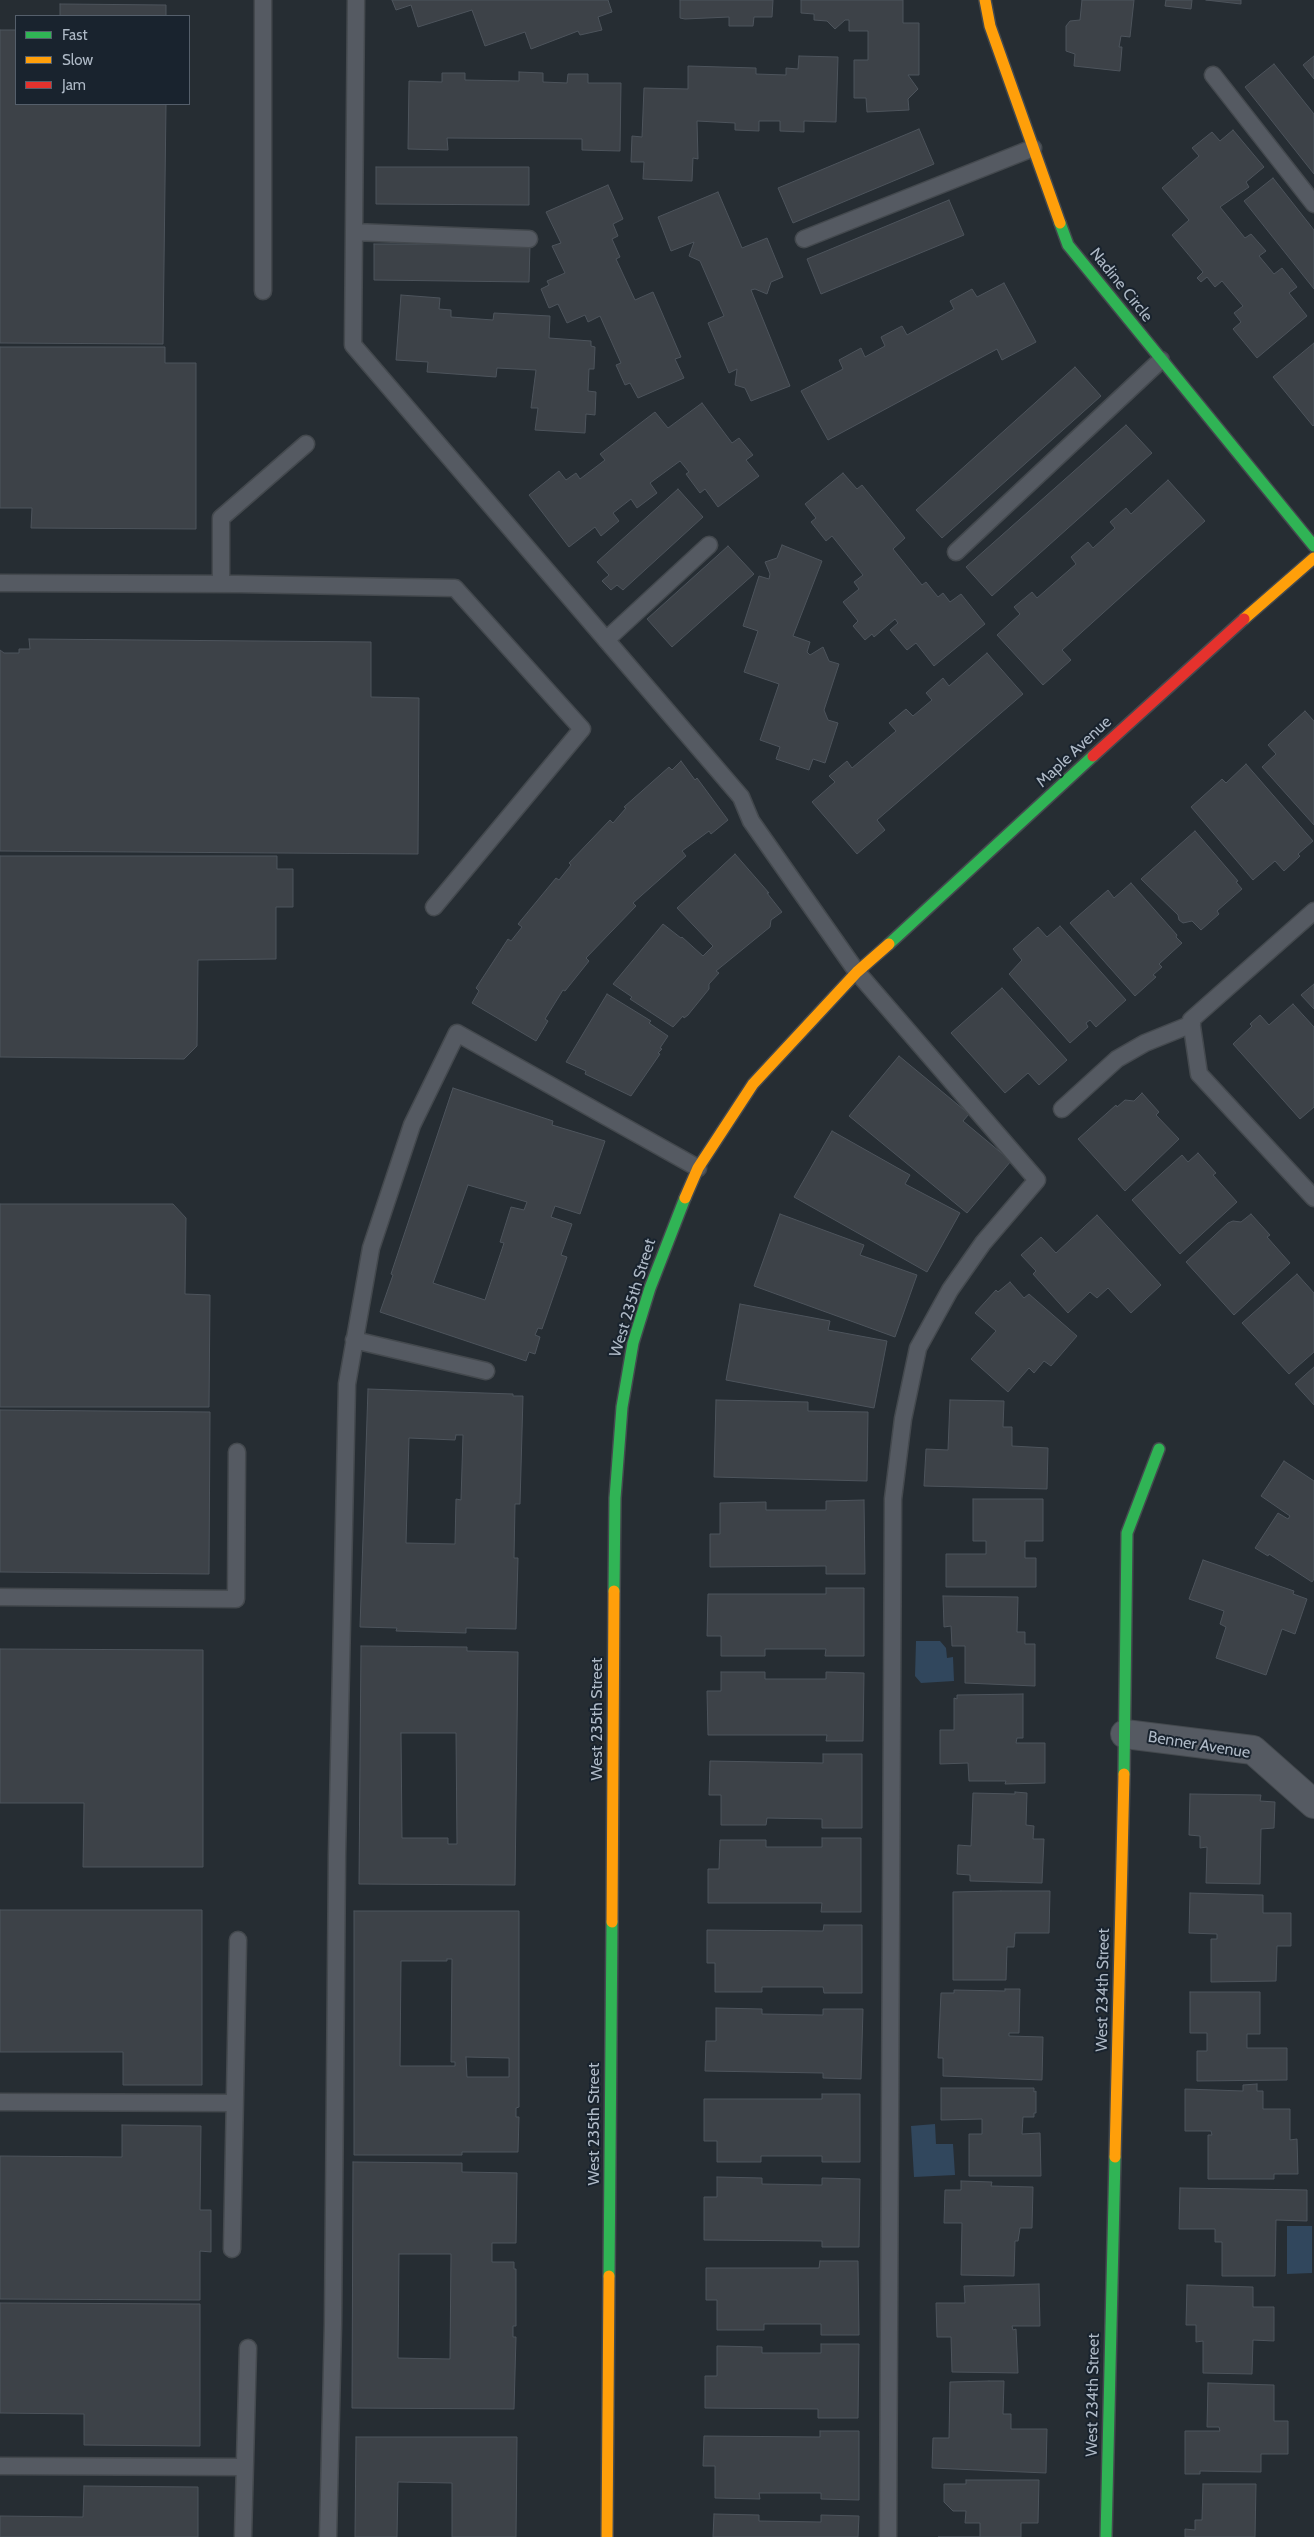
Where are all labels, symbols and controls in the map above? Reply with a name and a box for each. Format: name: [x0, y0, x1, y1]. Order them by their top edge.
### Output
legend: [15, 15, 190, 105]
text: Fast: [62, 26, 87, 44]
text: Slow: [62, 51, 93, 69]
text: Jam: [62, 76, 86, 94]
street label: Nadine Circle: [1085, 244, 1157, 326]
street label: Maple Avenue: [1032, 712, 1116, 792]
street label: West 235th Street: [606, 1236, 660, 1360]
street label: West 235th Street: [587, 1658, 607, 1780]
street label: Benner Avenue: [1147, 1727, 1251, 1763]
street label: West 234th Street: [1092, 1928, 1114, 2052]
street label: West 235th Street: [584, 2063, 604, 2185]
street label: West 234th Street: [1082, 2333, 1104, 2457]

